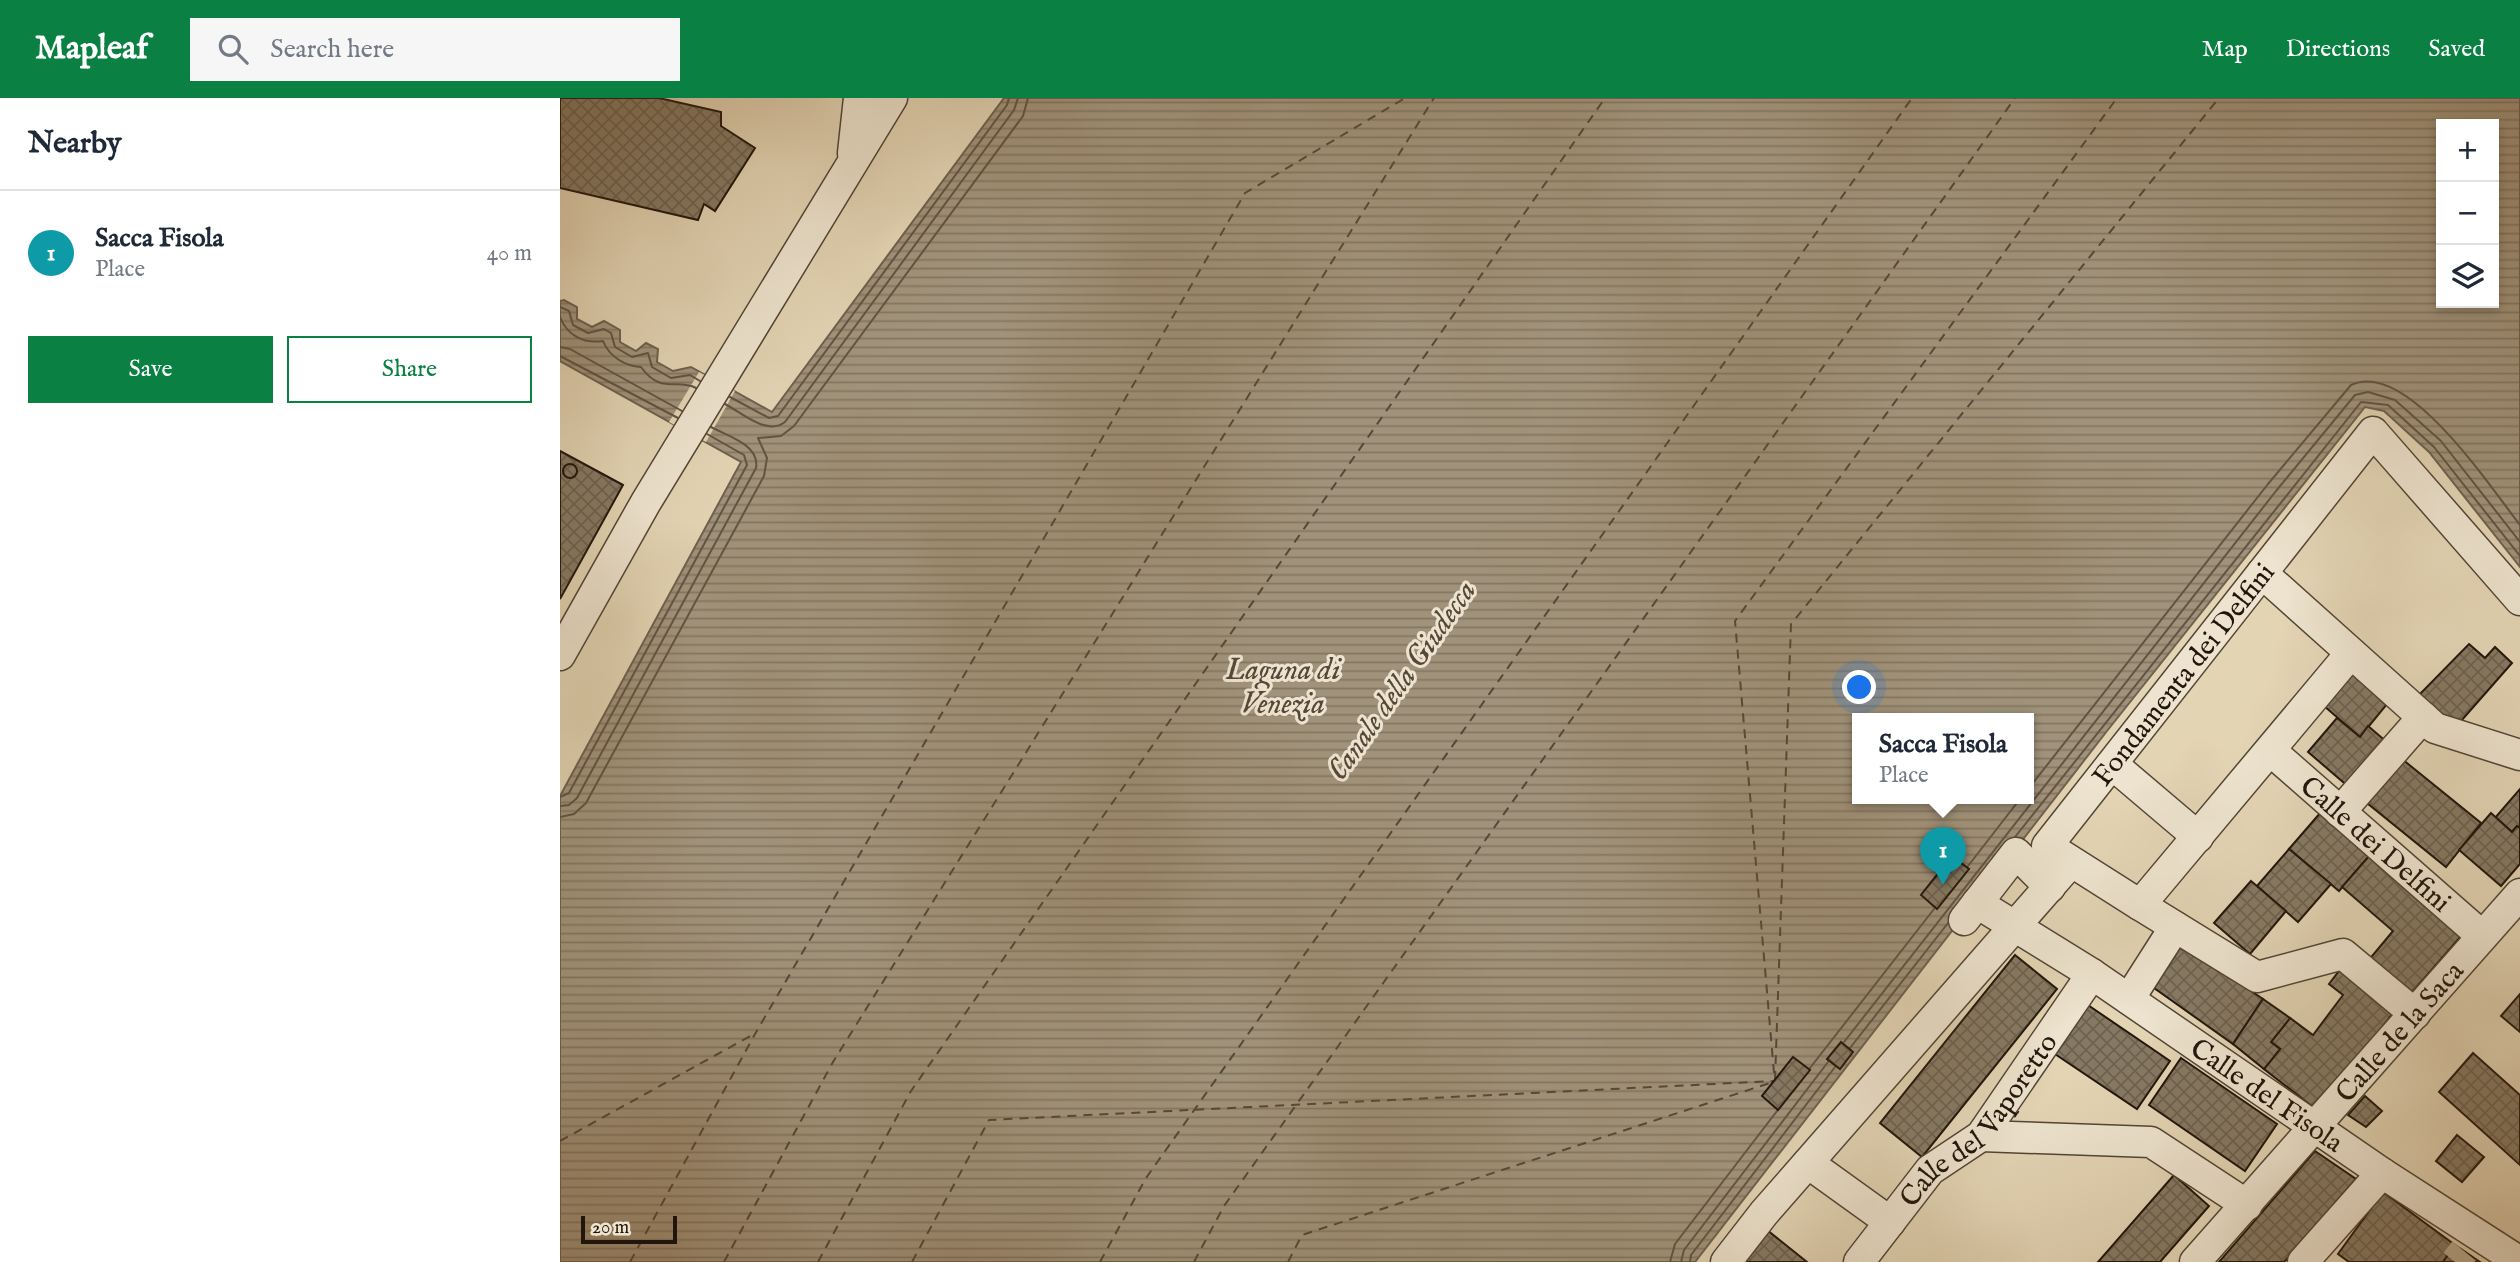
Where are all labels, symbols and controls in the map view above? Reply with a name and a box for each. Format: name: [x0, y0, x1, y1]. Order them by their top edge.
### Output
search box: [190, 18, 680, 81]
text: Mapleaf: [35, 28, 148, 70]
icon: search: [214, 30, 252, 68]
text: Search here: [270, 33, 394, 66]
text: Map: [2202, 34, 2248, 65]
text: Directions: [2286, 34, 2390, 65]
text: Saved: [2428, 34, 2485, 65]
map controls: [2436, 119, 2499, 308]
button: +: [2436, 119, 2499, 182]
text: Nearby: [28, 125, 121, 163]
button: −: [2436, 182, 2499, 245]
text: Sacca Fisola: [95, 222, 224, 255]
text: 1: [47, 239, 55, 268]
text: 40 m: [487, 239, 532, 268]
button: layers: [2436, 245, 2499, 308]
text: Place: [95, 255, 145, 284]
button: Save: [28, 336, 273, 403]
button: Share: [287, 336, 532, 403]
street label: Fondamenta dei Delfini: [2086, 557, 2283, 794]
water label: Canale della Giudecca: [1320, 574, 1486, 788]
water label: Laguna di Venezia: [1225, 652, 1343, 724]
your location: [1842, 670, 1876, 704]
popup: [1852, 713, 2034, 804]
text: Sacca Fisola: [1879, 728, 2007, 761]
text: Place: [1879, 761, 1929, 790]
street label: Calle dei Delfini: [2292, 770, 2457, 921]
pin: 1: [1920, 827, 1966, 885]
street label: Calle de la Saca: [2329, 954, 2473, 1111]
street label: Calle del Vaporetto: [1893, 1027, 2066, 1215]
street label: Calle del Fisola: [2183, 1032, 2350, 1162]
scale bar: [581, 1213, 677, 1245]
text: 20 m: [592, 1216, 629, 1240]

